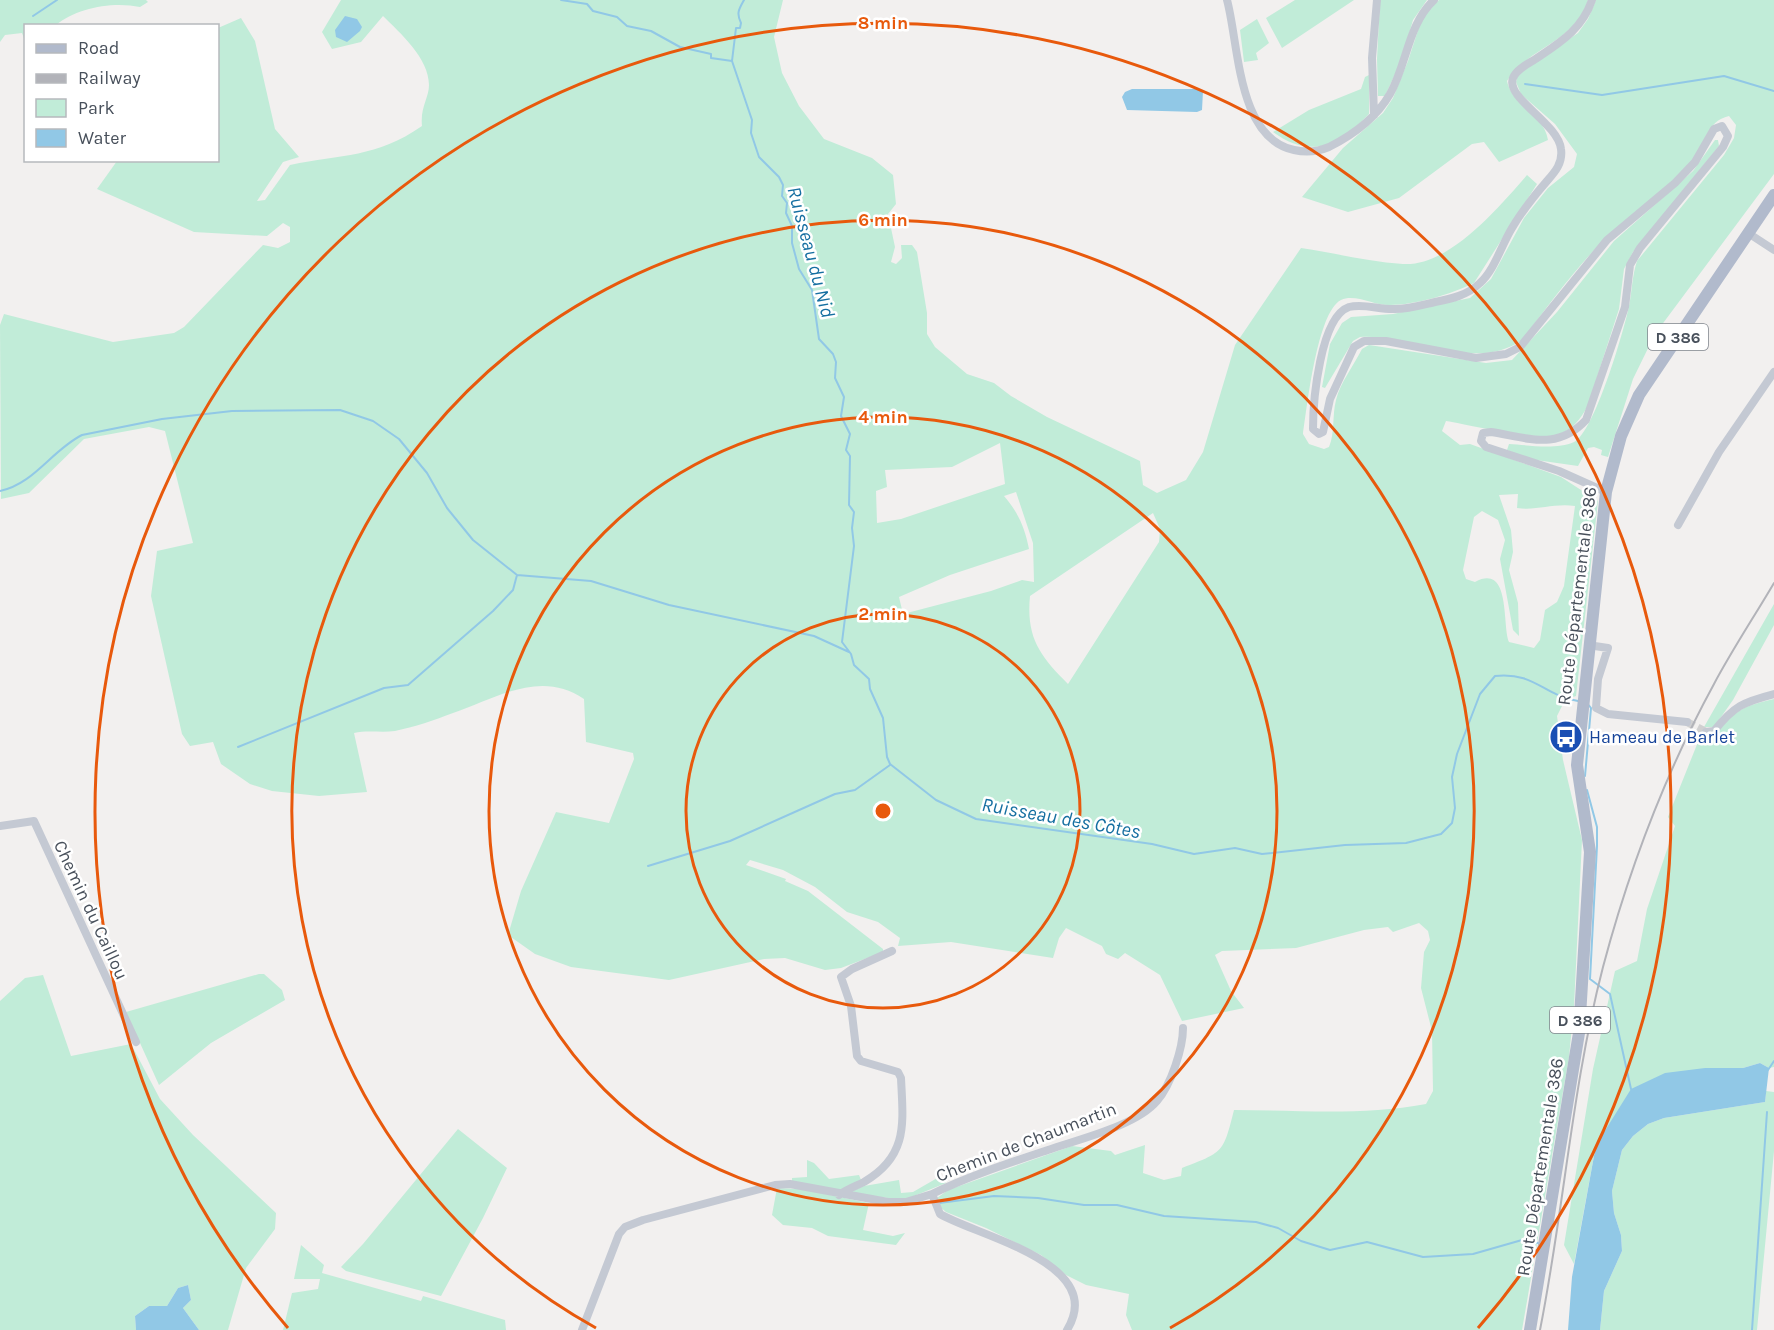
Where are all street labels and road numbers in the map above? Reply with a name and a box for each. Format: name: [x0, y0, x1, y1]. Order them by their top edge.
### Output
road number: D 386: [1648, 324, 1708, 350]
street label: Route Départementale 386: [1553, 485, 1601, 707]
street label: Chemin du Caillou: [49, 837, 133, 983]
road number: D 386: [1550, 1007, 1610, 1033]
street label: Route Départementale 386: [1512, 1056, 1568, 1278]
street label: Chemin de Chaumartin: [933, 1097, 1119, 1187]

